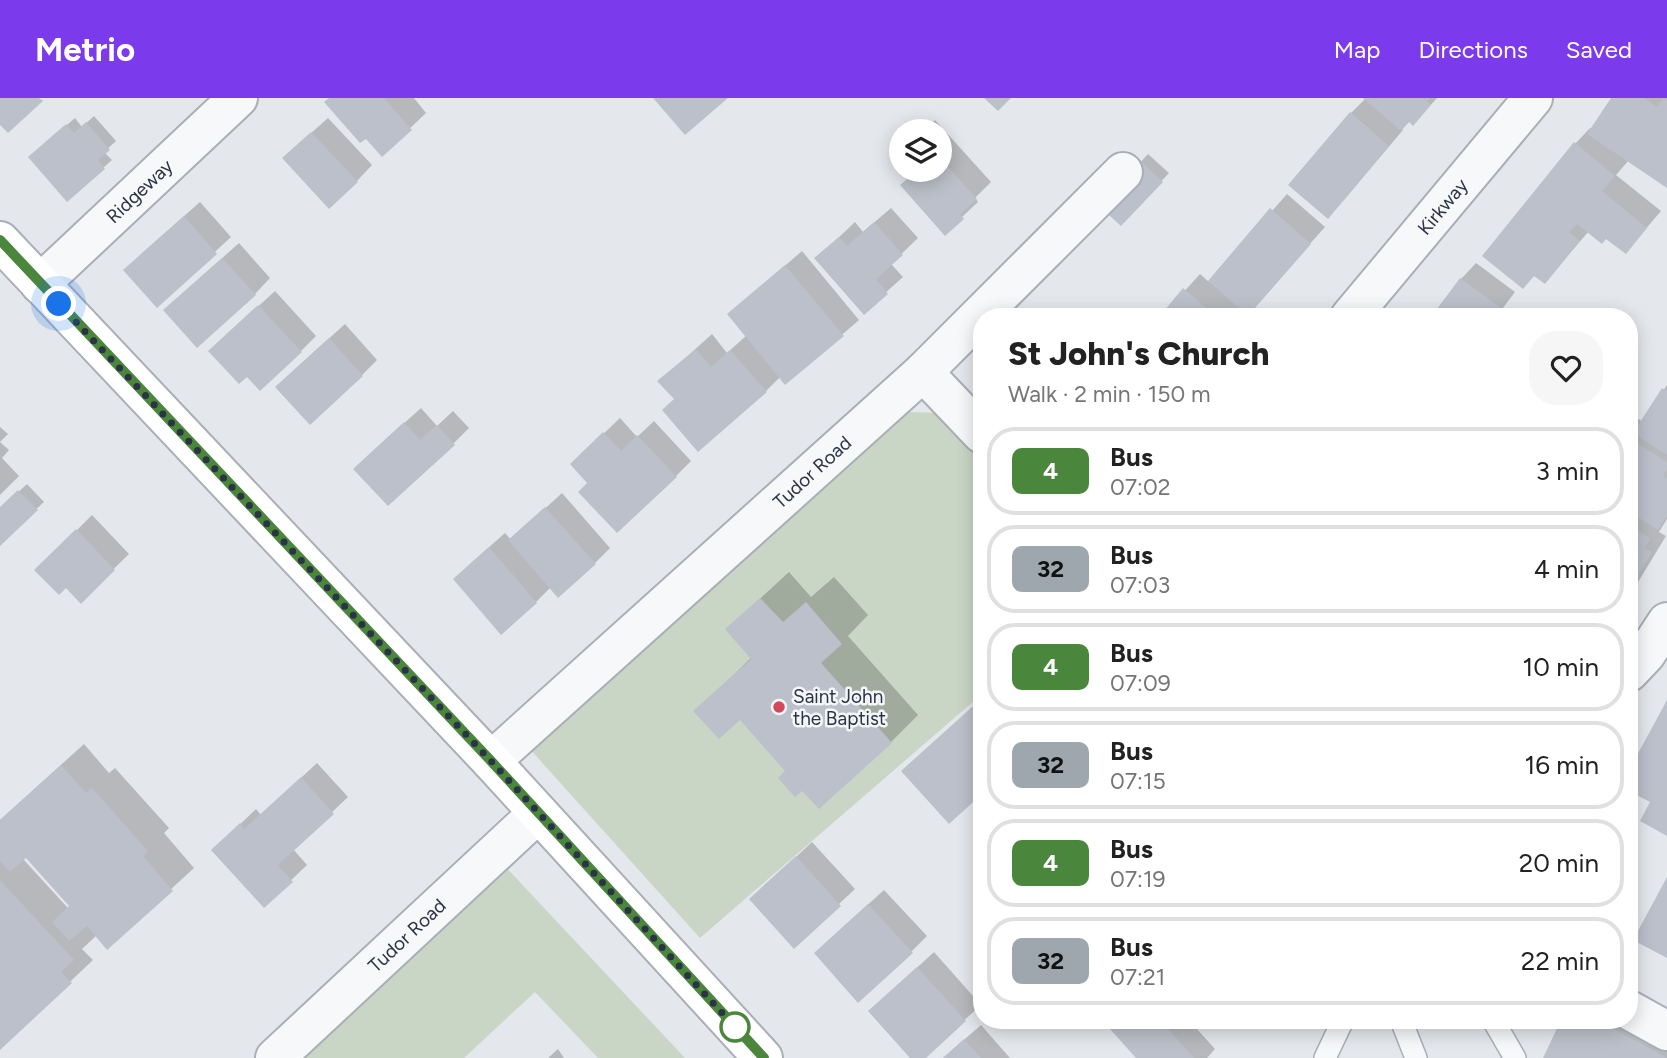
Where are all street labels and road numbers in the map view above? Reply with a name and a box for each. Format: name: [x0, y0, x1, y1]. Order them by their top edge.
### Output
street label: Ridgeway: [101, 154, 178, 228]
street label: Kirkway: [1413, 174, 1473, 239]
street label: Tudor Road: [769, 431, 856, 513]
street label: Tudor Road: [364, 894, 450, 977]

